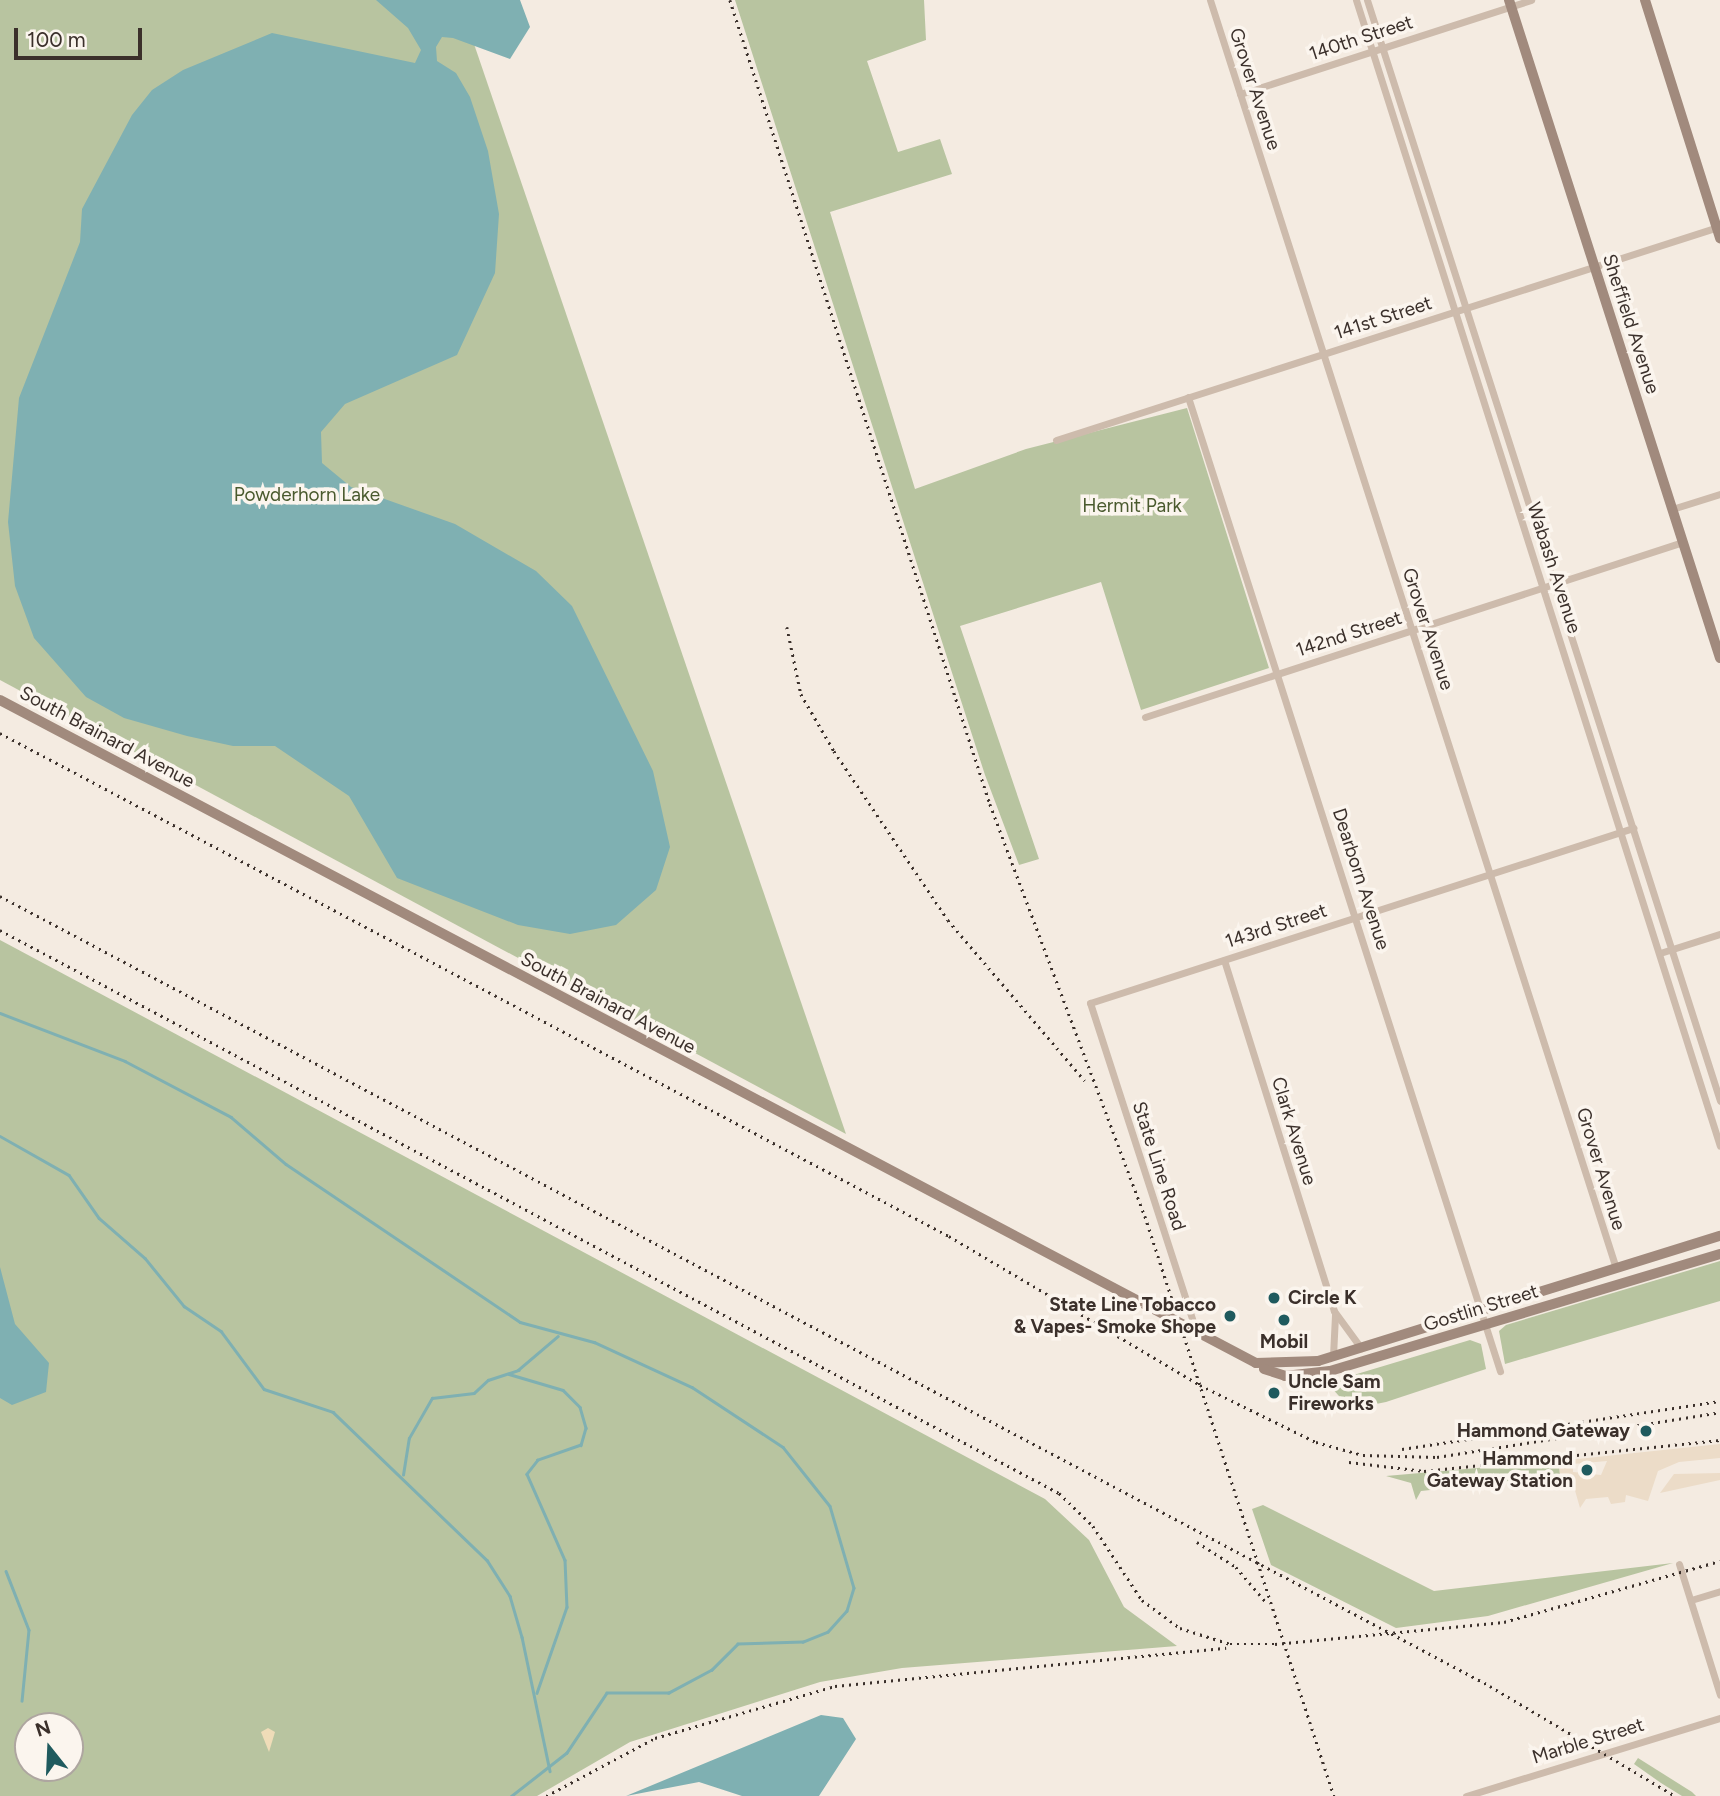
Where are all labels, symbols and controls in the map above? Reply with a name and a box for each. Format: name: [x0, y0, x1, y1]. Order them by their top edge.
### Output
street label: 140th Street: [1306, 11, 1416, 65]
scale bar: [18, 14, 145, 58]
street label: Grover Avenue: [1225, 25, 1285, 153]
text: 100 m: [27, 27, 86, 52]
street label: Sheffield Avenue: [1598, 251, 1664, 397]
street label: 141st Street: [1331, 291, 1435, 345]
park label: Powderhorn Lake: [234, 484, 380, 506]
park label: Hermit Park: [1082, 495, 1182, 517]
street label: Wabash Avenue: [1522, 500, 1586, 636]
street label: Grover Avenue: [1398, 565, 1458, 693]
street label: 142nd Street: [1293, 606, 1405, 662]
street label: South Brainard Avenue: [16, 681, 198, 793]
street label: Dearborn Avenue: [1327, 805, 1395, 953]
street label: 143rd Street: [1222, 899, 1330, 953]
street label: South Brainard Avenue: [517, 947, 699, 1059]
street label: Clark Avenue: [1267, 1074, 1321, 1188]
street label: State Line Road: [1127, 1099, 1191, 1233]
street label: Grover Avenue: [1572, 1105, 1630, 1233]
street label: Gostlin Street: [1421, 1280, 1541, 1336]
place label: Circle K: [1288, 1287, 1357, 1309]
marker: Circle K: [1266, 1290, 1282, 1306]
place label: State Line Tobacco & Vapes- Smoke Shope: [1014, 1294, 1216, 1338]
marker: State Line Tobacco & Vapes- Smoke Shope: [1222, 1308, 1238, 1324]
marker: Mobil: [1276, 1312, 1292, 1328]
place label: Mobil: [1260, 1331, 1308, 1353]
place label: Uncle Sam Fireworks: [1288, 1371, 1380, 1415]
marker: Uncle Sam Fireworks: [1266, 1385, 1282, 1401]
place label: Hammond Gateway: [1457, 1420, 1630, 1442]
marker: Hammond Gateway: [1636, 1421, 1656, 1441]
place label: Hammond Gateway Station: [1427, 1448, 1573, 1492]
marker: Hammond Gateway Station: [1579, 1462, 1595, 1478]
north arrow: [14, 1712, 84, 1782]
street label: Marble Street: [1529, 1713, 1647, 1769]
text: N: [32, 1715, 54, 1742]

